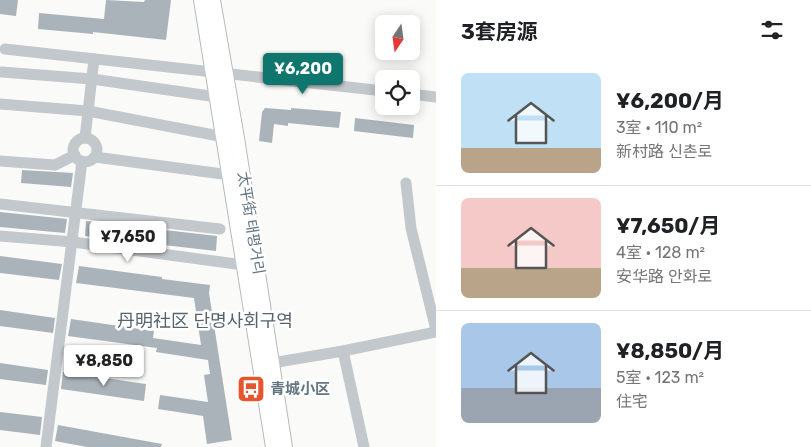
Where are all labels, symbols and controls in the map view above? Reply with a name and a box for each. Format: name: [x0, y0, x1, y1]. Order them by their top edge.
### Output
north arrow: [375, 15, 420, 60]
map controls: [375, 15, 420, 115]
icon: filters: [758, 16, 786, 44]
text: 3套房源: [461, 19, 538, 44]
pin: ¥6,200: [262, 52, 344, 95]
text: ¥6,200: [274, 59, 332, 78]
button: locate: [375, 70, 420, 115]
text: ¥6,200/月: [616, 88, 724, 113]
icon: home: [501, 93, 561, 153]
text: 3室 · 110 m²: [616, 118, 702, 137]
text: 新村路 신촌로: [616, 142, 712, 161]
street label: 太平街 태평거리: [234, 170, 268, 276]
text: ¥7,650/月: [616, 213, 720, 238]
icon: home: [501, 218, 561, 278]
pin: ¥7,650: [87, 220, 169, 263]
text: ¥7,650: [100, 227, 156, 246]
text: 4室 · 128 m²: [616, 243, 705, 262]
text: 安华路 안화로: [616, 267, 712, 286]
district label: 丹明社区 단명사회구역: [117, 310, 293, 332]
text: ¥8,850/月: [616, 338, 724, 363]
icon: home: [501, 343, 561, 403]
pin: ¥8,850: [63, 344, 145, 387]
text: ¥8,850: [75, 351, 133, 370]
text: 5室 · 123 m²: [616, 368, 704, 387]
bus stop icon: 青城小区: [236, 374, 266, 404]
place label: 青城小区: [270, 380, 330, 398]
text: 住宅: [616, 392, 648, 411]

